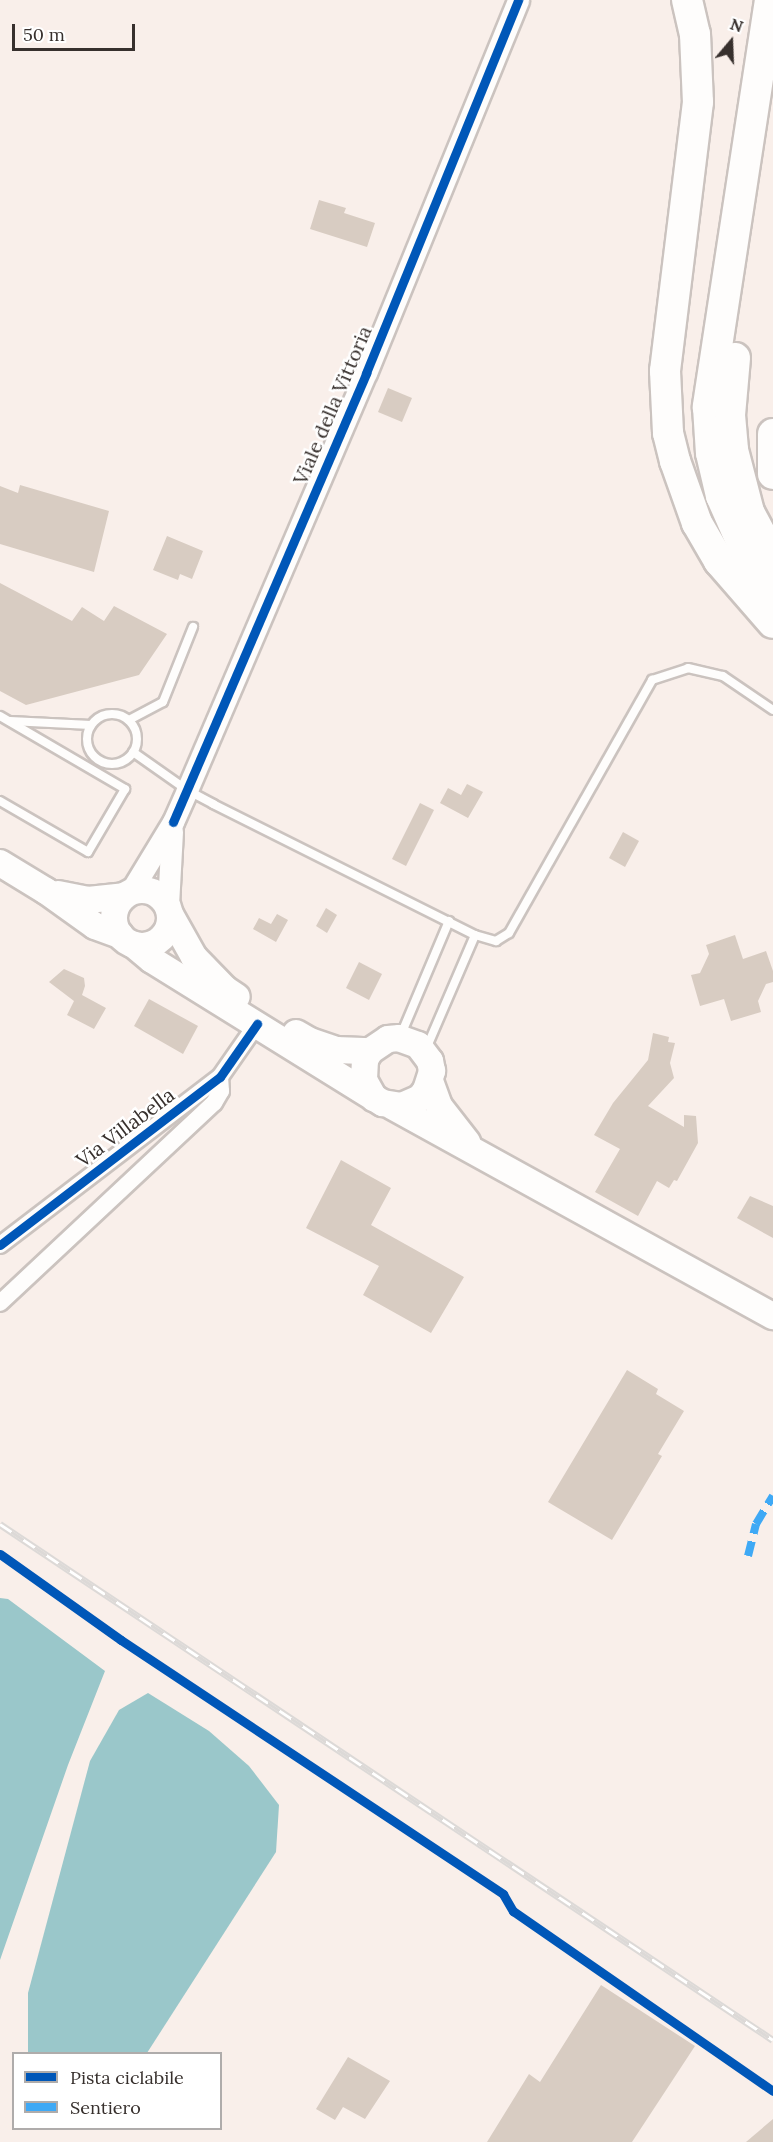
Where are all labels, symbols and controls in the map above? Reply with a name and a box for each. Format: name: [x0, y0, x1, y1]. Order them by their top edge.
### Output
scale bar: [15, 12, 138, 50]
north arrow: [701, 12, 761, 72]
text: N: [728, 14, 746, 36]
text: 50 m: [23, 23, 65, 46]
street label: Viale della Vittoria: [288, 322, 376, 488]
street label: Via Villabella: [71, 1082, 179, 1172]
legend: [12, 2052, 222, 2130]
text: Pista ciclabile: [70, 2066, 184, 2089]
text: Sentiero: [70, 2096, 141, 2119]

